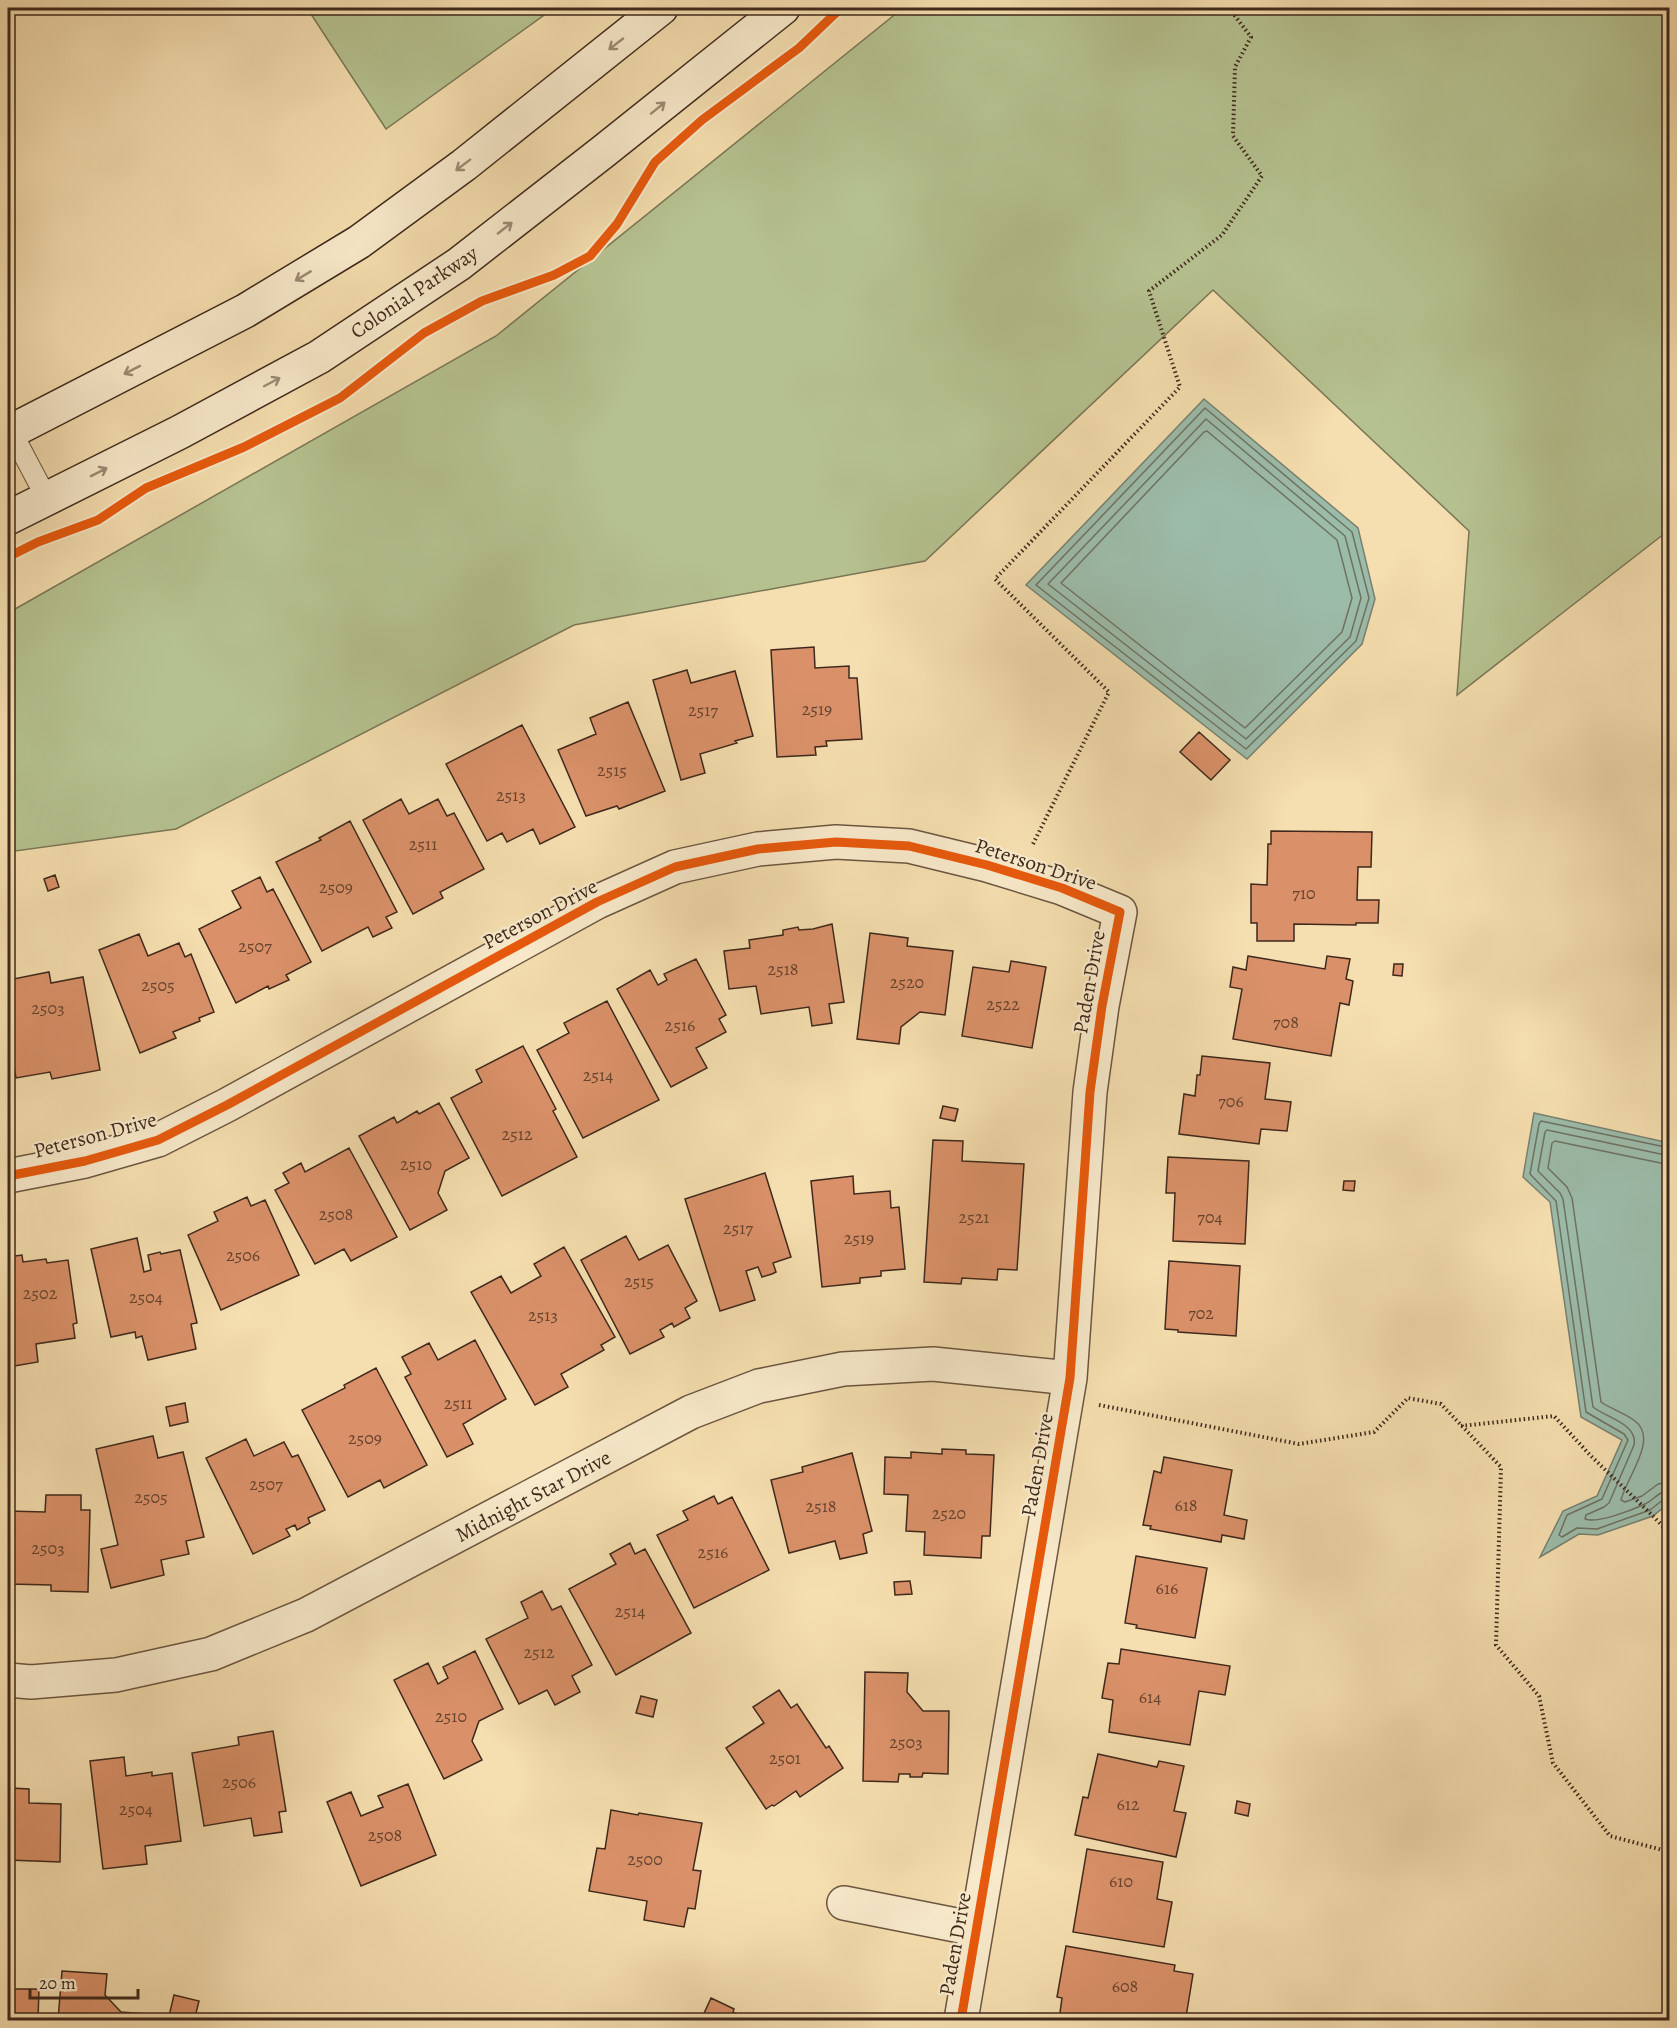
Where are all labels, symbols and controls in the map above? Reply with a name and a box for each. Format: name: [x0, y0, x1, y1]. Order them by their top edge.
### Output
one-way arrow: [608, 37, 624, 50]
one-way arrow: [650, 101, 665, 115]
one-way arrow: [455, 158, 471, 171]
one-way arrow: [496, 222, 512, 235]
street label: Colonial Parkway: [345, 239, 484, 345]
one-way arrow: [295, 271, 312, 283]
one-way arrow: [124, 364, 141, 376]
one-way arrow: [263, 376, 281, 387]
one-way arrow: [90, 466, 108, 478]
house number: 2519: [802, 697, 832, 721]
house number: 2517: [688, 698, 718, 722]
house number: 2515: [597, 758, 627, 782]
house number: 2513: [496, 783, 526, 807]
street label: Peterson Drive: [972, 831, 1100, 897]
house number: 2511: [409, 832, 437, 856]
street label: Peterson Drive: [478, 872, 602, 956]
house number: 2509: [319, 875, 353, 899]
house number: 710: [1292, 881, 1316, 905]
street label: Paden Drive: [1066, 928, 1112, 1036]
house number: 2507: [238, 934, 272, 958]
house number: 2518: [767, 957, 799, 981]
house number: 2520: [890, 970, 924, 994]
house number: 2505: [141, 973, 175, 997]
house number: 2522: [986, 992, 1020, 1016]
house number: 2503: [31, 996, 65, 1020]
house number: 708: [1273, 1010, 1299, 1034]
house number: 2516: [665, 1013, 695, 1037]
house number: 2514: [583, 1063, 613, 1087]
house number: 706: [1218, 1089, 1244, 1113]
street label: Peterson Drive: [30, 1105, 160, 1165]
house number: 2512: [502, 1122, 533, 1146]
house number: 2510: [400, 1152, 432, 1176]
house number: 2508: [319, 1202, 353, 1226]
house number: 2521: [959, 1205, 990, 1229]
house number: 704: [1197, 1205, 1223, 1229]
house number: 2517: [723, 1216, 753, 1240]
house number: 2519: [844, 1226, 874, 1250]
house number: 2506: [226, 1243, 260, 1267]
house number: 2515: [624, 1269, 654, 1293]
house number: 2502: [23, 1281, 58, 1305]
house number: 2504: [129, 1285, 163, 1309]
house number: 702: [1188, 1301, 1214, 1325]
house number: 2513: [528, 1303, 558, 1327]
house number: 2511: [444, 1391, 472, 1415]
street label: Paden Drive: [1014, 1411, 1060, 1519]
house number: 2509: [348, 1426, 382, 1450]
street label: Midnight Star Drive: [450, 1443, 616, 1549]
house number: 2507: [249, 1472, 283, 1496]
house number: 2505: [134, 1485, 168, 1509]
house number: 618: [1174, 1493, 1198, 1517]
house number: 2518: [805, 1494, 837, 1518]
house number: 2520: [932, 1501, 966, 1525]
house number: 2503: [31, 1536, 65, 1560]
house number: 2516: [698, 1540, 728, 1564]
house number: 616: [1156, 1576, 1178, 1600]
house number: 2514: [615, 1599, 645, 1623]
house number: 2512: [524, 1640, 555, 1664]
house number: 614: [1139, 1685, 1161, 1709]
house number: 2510: [435, 1704, 467, 1728]
house number: 2503: [889, 1730, 923, 1754]
house number: 2501: [769, 1746, 801, 1770]
house number: 2506: [222, 1770, 256, 1794]
house number: 612: [1116, 1792, 1140, 1816]
house number: 2504: [119, 1797, 153, 1821]
house number: 2508: [368, 1823, 402, 1847]
house number: 2500: [627, 1847, 663, 1871]
house number: 610: [1109, 1869, 1133, 1893]
street label: Paden Drive: [932, 1890, 978, 1998]
scale bar: [30, 1962, 138, 2000]
text: 20 m: [39, 1971, 76, 1995]
house number: 608: [1112, 1974, 1138, 1998]

